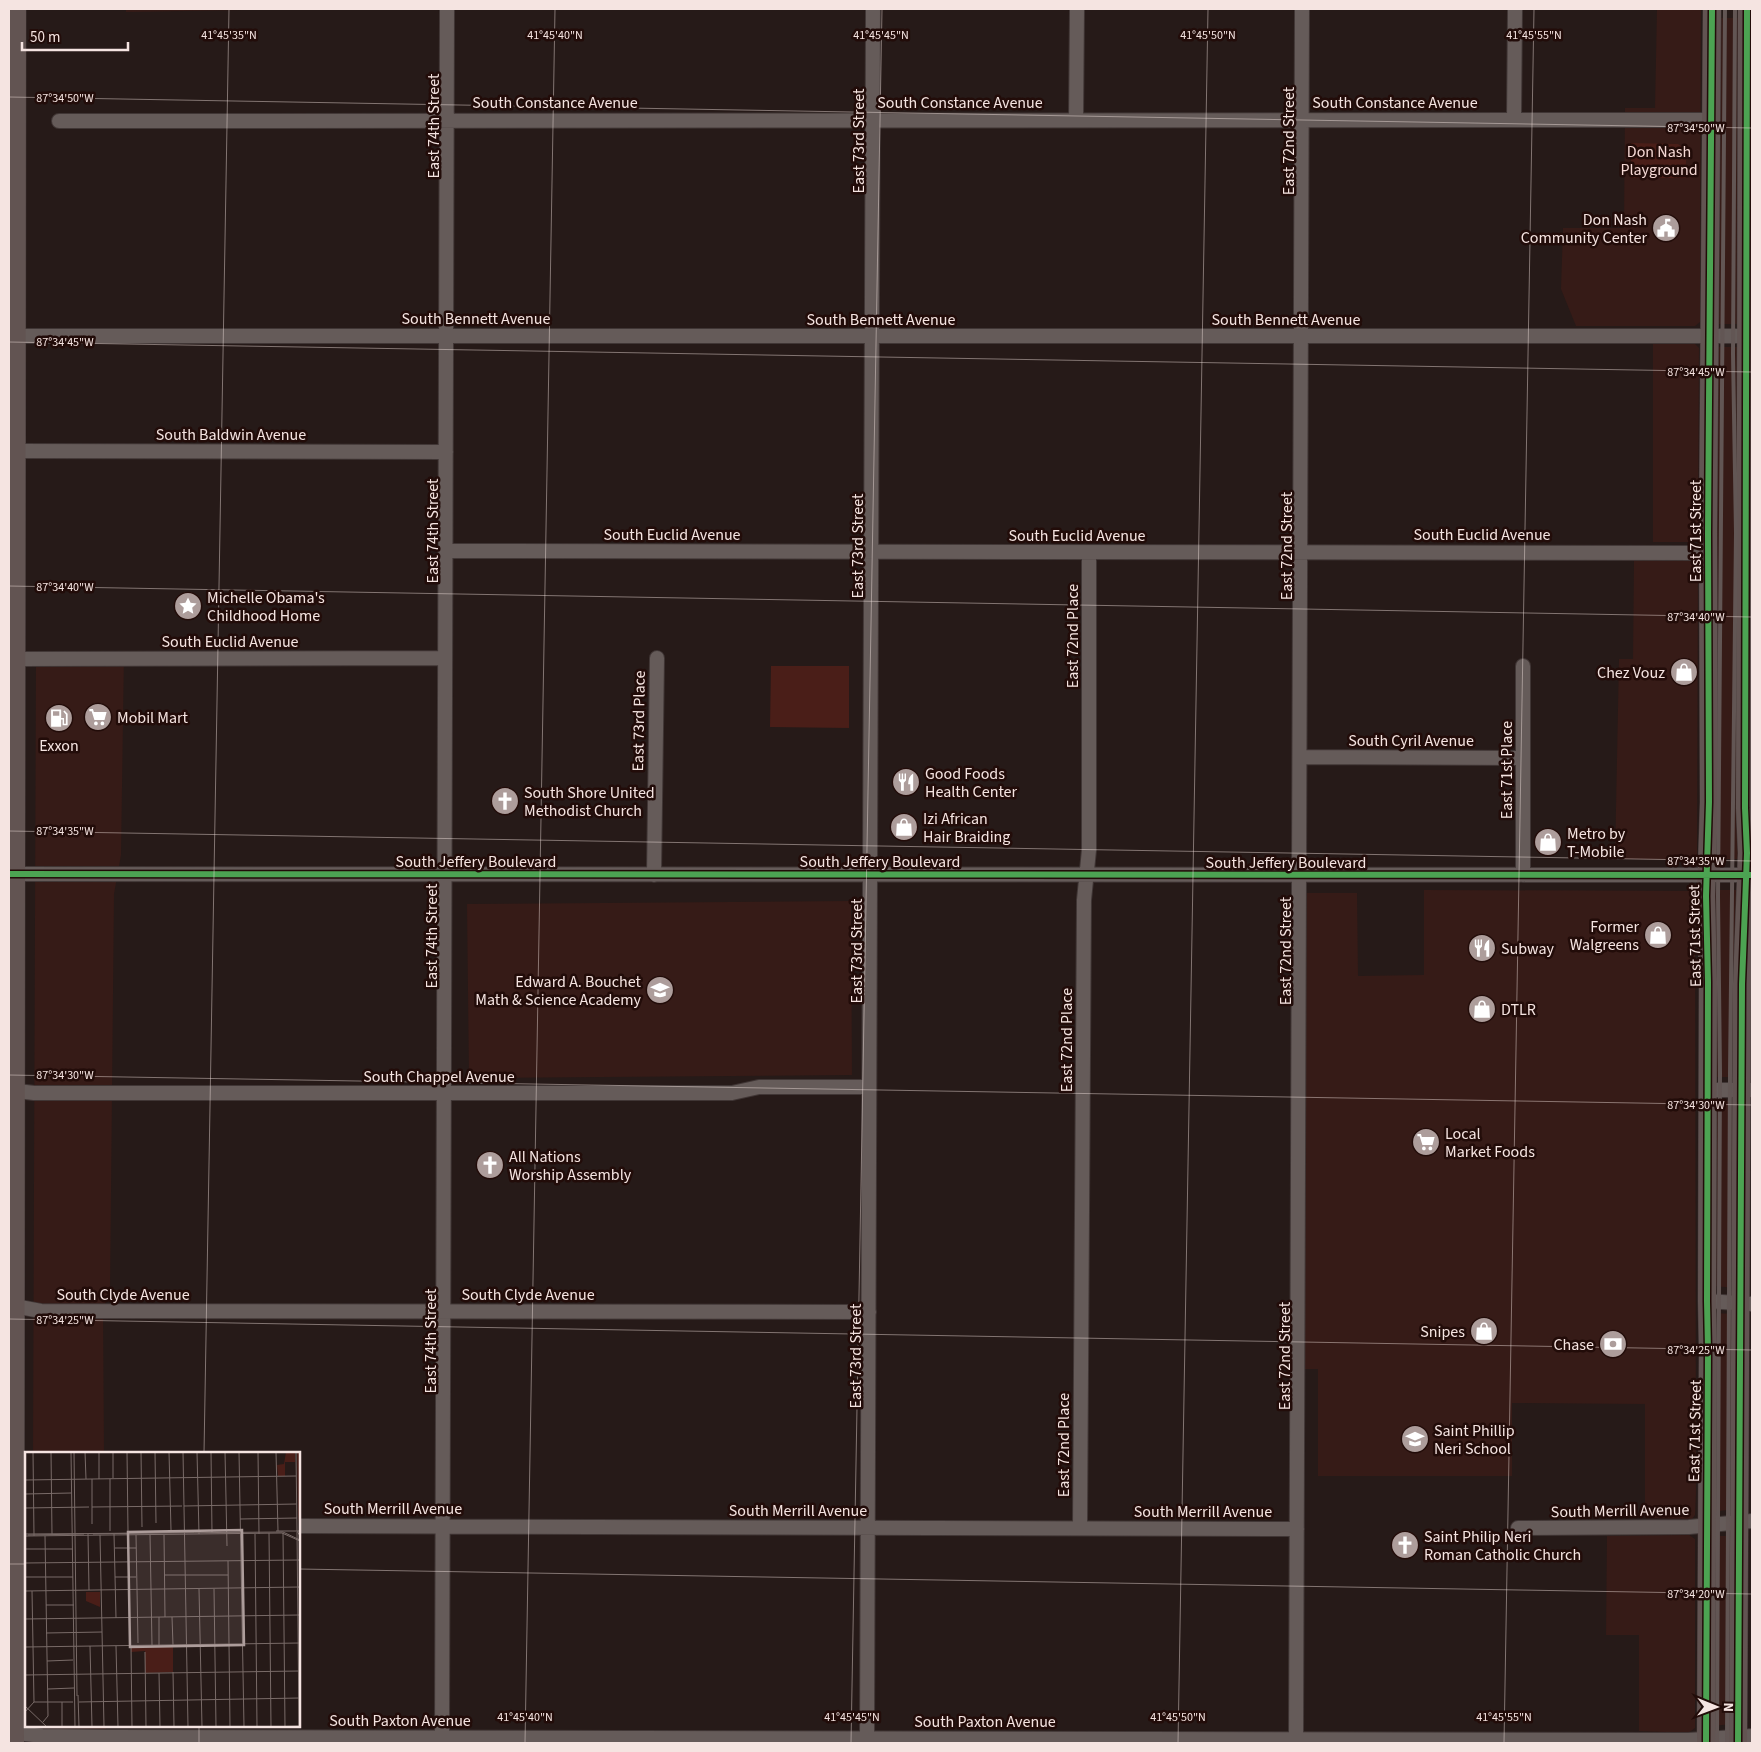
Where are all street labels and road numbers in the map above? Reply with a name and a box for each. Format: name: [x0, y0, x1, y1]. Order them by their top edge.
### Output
street label: East 74th Street: [423, 73, 445, 178]
street label: East 72nd Street: [1278, 86, 1300, 195]
street label: East 73rd Street: [848, 88, 870, 193]
street label: South Constance Avenue: [472, 92, 638, 114]
street label: South Constance Avenue: [877, 92, 1043, 114]
street label: South Constance Avenue: [1312, 92, 1478, 114]
street label: South Bennett Avenue: [402, 308, 550, 330]
street label: South Bennett Avenue: [807, 309, 955, 331]
street label: South Bennett Avenue: [1212, 309, 1360, 331]
street label: South Baldwin Avenue: [156, 424, 306, 446]
street label: East 74th Street: [422, 478, 444, 583]
street label: East 71st Street: [1685, 479, 1707, 582]
street label: East 72nd Street: [1276, 491, 1298, 600]
street label: East 73rd Street: [847, 493, 869, 598]
street label: South Euclid Avenue: [603, 524, 741, 546]
street label: South Euclid Avenue: [1413, 524, 1551, 546]
street label: South Euclid Avenue: [1008, 525, 1146, 547]
street label: East 72nd Place: [1062, 584, 1084, 688]
street label: South Euclid Avenue: [161, 631, 299, 653]
street label: East 73rd Place: [627, 670, 651, 772]
street label: East 71st Place: [1496, 721, 1518, 819]
street label: South Cyril Avenue: [1348, 730, 1474, 752]
street label: South Jeffery Boulevard: [396, 851, 556, 873]
street label: South Jeffery Boulevard: [800, 851, 960, 873]
street label: South Jeffery Boulevard: [1206, 852, 1366, 874]
street label: East 74th Street: [421, 883, 443, 988]
street label: East 71st Street: [1683, 884, 1707, 987]
street label: East 72nd Street: [1275, 896, 1297, 1005]
street label: East 73rd Street: [846, 898, 868, 1003]
street label: East 72nd Place: [1056, 988, 1078, 1092]
street label: South Chappel Avenue: [363, 1066, 515, 1088]
street label: South Clyde Avenue: [56, 1284, 190, 1306]
street label: South Clyde Avenue: [461, 1284, 595, 1306]
street label: East 74th Street: [420, 1288, 442, 1393]
street label: East 72nd Street: [1274, 1301, 1296, 1410]
street label: East 73rd Street: [845, 1303, 867, 1408]
street label: East 71st Street: [1683, 1379, 1707, 1482]
street label: East 72nd Place: [1053, 1393, 1075, 1497]
street label: South Merrill Avenue: [324, 1498, 462, 1520]
street label: South Merrill Avenue: [1551, 1499, 1690, 1523]
street label: South Merrill Avenue: [729, 1500, 867, 1522]
street label: South Merrill Avenue: [1134, 1501, 1272, 1523]
street label: South Paxton Avenue: [329, 1710, 471, 1732]
street label: South Paxton Avenue: [914, 1711, 1056, 1733]

